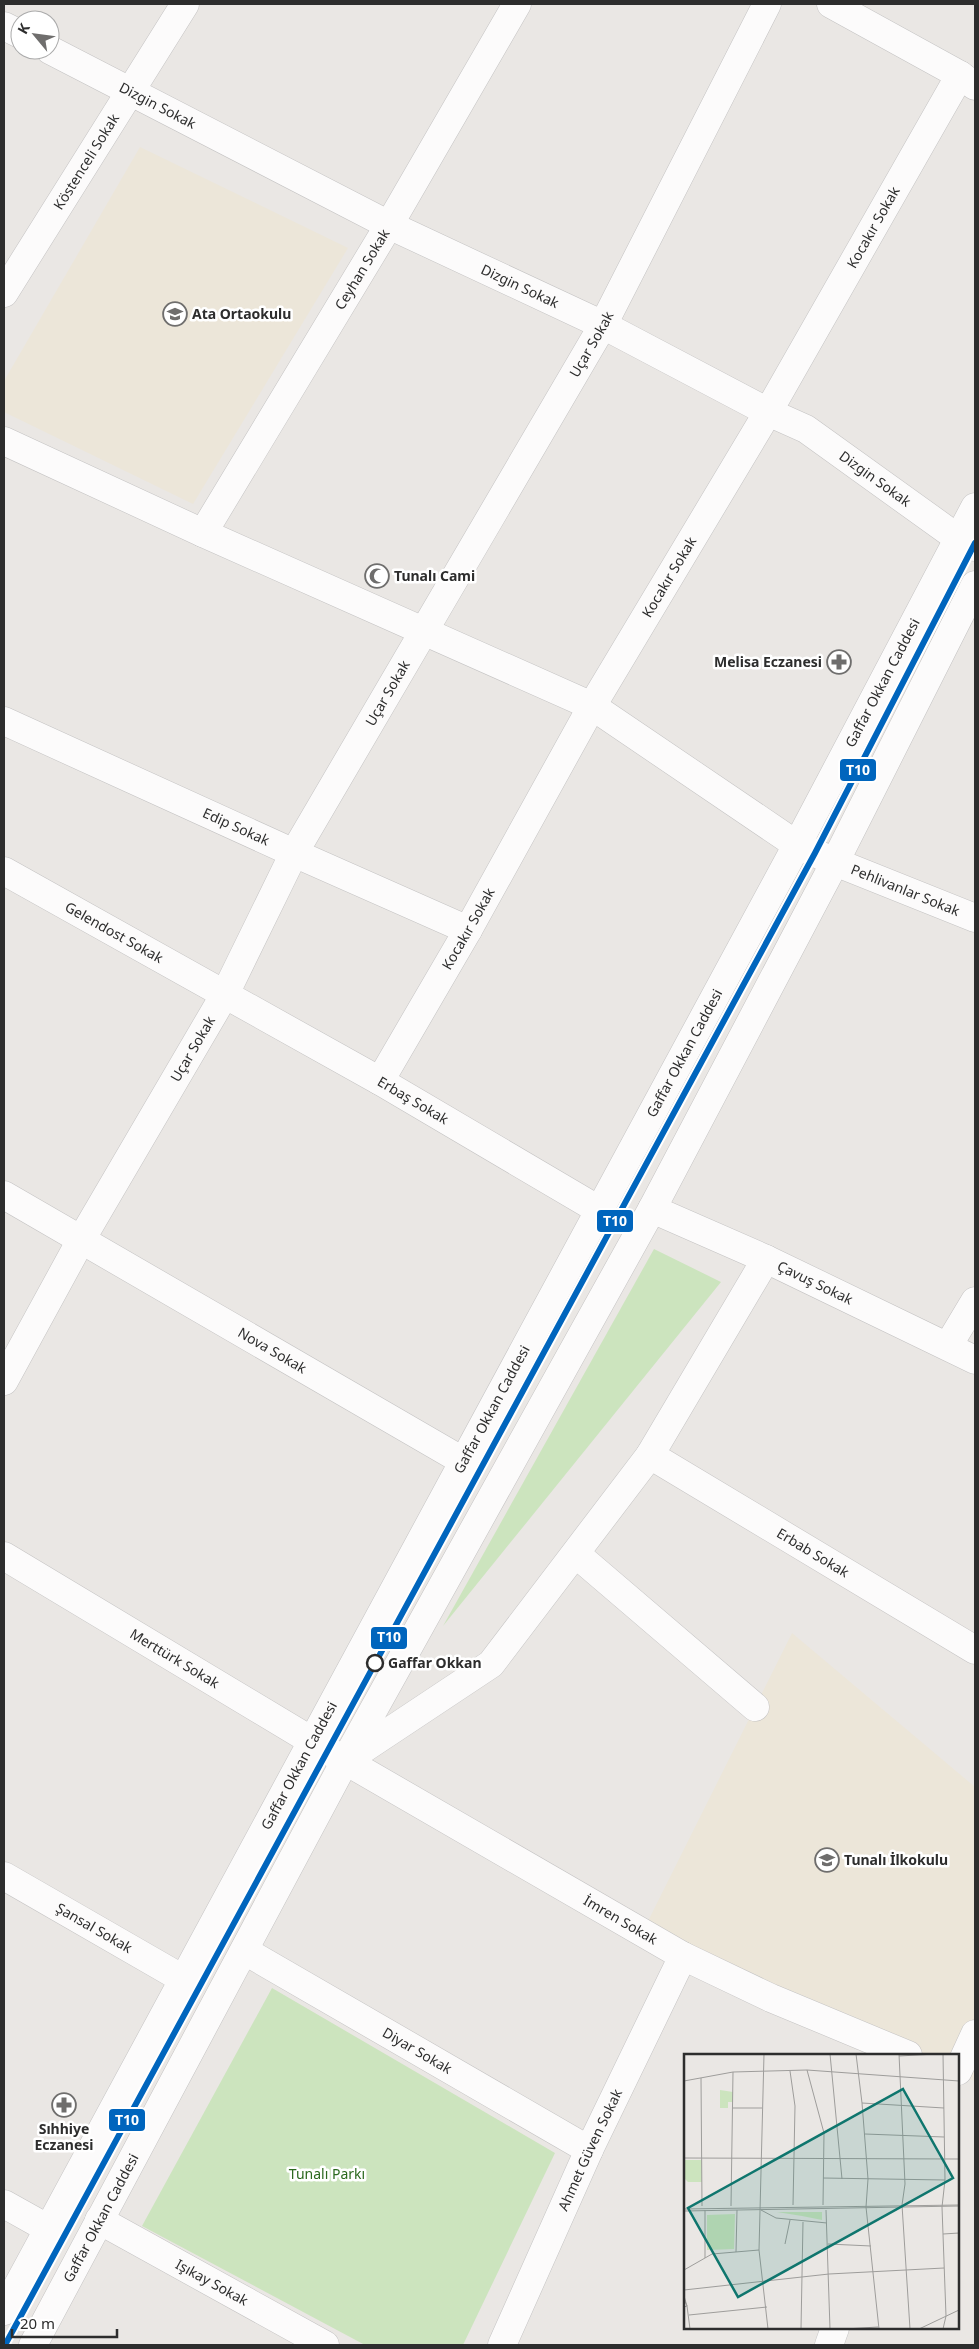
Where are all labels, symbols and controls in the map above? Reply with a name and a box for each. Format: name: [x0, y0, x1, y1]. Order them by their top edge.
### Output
north arrow: [10, 10, 60, 60]
text: K: [13, 19, 34, 37]
street label: Dizgin Sokak: [116, 77, 200, 133]
street label: Köstenceli Sokak: [49, 109, 123, 213]
street label: Kocakır Sokak: [842, 182, 904, 271]
street label: Ceyhan Sokak: [330, 225, 394, 313]
street label: Dizgin Sokak: [478, 259, 563, 312]
school or university icon: Ata Ortaokulu: [162, 301, 188, 327]
place label: Ata Ortaokulu: [192, 304, 291, 323]
street label: Uçar Sokak: [565, 307, 618, 381]
street label: Dizgin Sokak: [836, 446, 915, 511]
street label: Kocakır Sokak: [637, 532, 701, 621]
mosque icon: Tunalı Cami: [364, 563, 390, 589]
place label: Tunalı Cami: [394, 566, 475, 585]
street label: Gaffar Okkan Caddesi: [840, 615, 924, 750]
pharmacy icon: Melisa Eczanesi: [826, 649, 852, 675]
place label: Melisa Eczanesi: [714, 652, 822, 671]
street label: Uçar Sokak: [360, 656, 414, 729]
line badge: T10: [839, 758, 877, 782]
text: T10: [846, 760, 870, 779]
street label: Edip Sokak: [200, 803, 273, 850]
street label: Pehlivanlar Sokak: [848, 859, 963, 920]
street label: Kocakır Sokak: [437, 884, 499, 973]
street label: Gelendost Sokak: [62, 897, 167, 967]
street label: Gaffar Okkan Caddesi: [641, 985, 726, 1121]
street label: Uçar Sokak: [166, 1012, 219, 1085]
street label: Erbaş Sokak: [374, 1072, 453, 1129]
line badge: T10: [596, 1209, 634, 1233]
text: T10: [603, 1211, 627, 1230]
street label: Çavuş Sokak: [774, 1256, 857, 1309]
street label: Nova Sokak: [235, 1323, 311, 1378]
street label: Gaffar Okkan Caddesi: [449, 1342, 534, 1477]
street label: Erbab Sokak: [773, 1523, 853, 1582]
street label: Merttürk Sokak: [127, 1624, 224, 1692]
line badge: T10: [370, 1626, 408, 1650]
text: T10: [377, 1627, 401, 1646]
place label: Gaffar Okkan: [388, 1653, 482, 1672]
marker: Gaffar Okkan: [366, 1654, 384, 1672]
street label: Gaffar Okkan Caddesi: [256, 1698, 341, 1833]
school or university icon: Tunalı İlkokulu: [814, 1847, 840, 1873]
place label: Tunalı İlkokulu: [844, 1850, 948, 1869]
street label: İmren Sokak: [580, 1891, 662, 1949]
street label: Şansal Sokak: [53, 1898, 136, 1957]
street label: Diyar Sokak: [379, 2023, 456, 2078]
inset map: [684, 2054, 959, 2329]
street label: Ahmet Güven Sokak: [553, 2085, 626, 2214]
pharmacy icon: Sıhhiye Eczanesi: [51, 2092, 77, 2118]
line badge: T10: [108, 2108, 146, 2132]
text: T10: [115, 2110, 139, 2129]
place label: Sıhhiye Eczanesi: [34, 2119, 94, 2154]
street label: Gaffar Okkan Caddesi: [58, 2150, 143, 2285]
park label: Tunalı Parkı: [289, 2164, 365, 2183]
street label: Işıkay Sokak: [172, 2254, 252, 2310]
scale bar: [12, 2306, 118, 2338]
text: 20 m: [20, 2313, 55, 2333]

